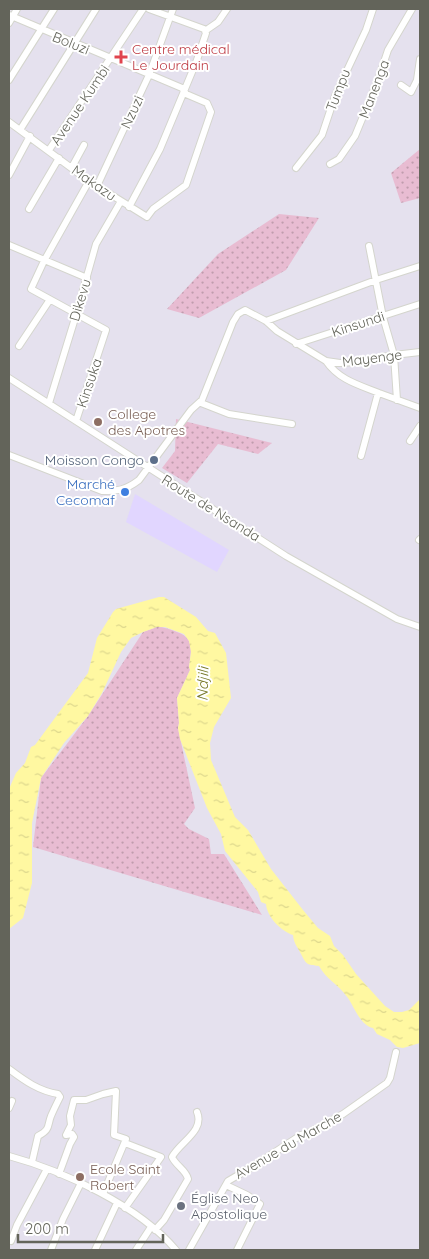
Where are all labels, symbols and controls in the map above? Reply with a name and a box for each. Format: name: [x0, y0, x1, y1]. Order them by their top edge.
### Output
street label: Boluzi: [50, 27, 92, 59]
place label: Centre médical Le Jourdain: [132, 40, 230, 74]
marker: Centre médical Le Jourdain: [114, 50, 128, 64]
street label: Manenga: [355, 57, 393, 121]
street label: Avenue Kumbi: [46, 61, 114, 149]
street label: Tumpu: [322, 66, 354, 114]
street label: Nzuzi: [117, 93, 147, 131]
street label: Makazu: [68, 161, 120, 205]
street label: Dikevu: [65, 277, 95, 323]
street label: Kinsundi: [329, 307, 387, 341]
street label: Mayenge: [341, 345, 403, 371]
street label: Kinsuka: [72, 356, 106, 410]
place label: College des Apotres: [108, 405, 185, 439]
marker: College des Apotres: [92, 416, 104, 428]
place label: Moisson Congo: [45, 451, 144, 469]
marker: Moisson Congo: [148, 454, 160, 466]
street label: Route de Nsanda: [158, 470, 264, 546]
place label: Marché Cecomaf: [56, 475, 115, 509]
marker: Marché Cecomaf: [119, 486, 131, 498]
water label: Ndjili: [192, 665, 213, 701]
street label: Avenue du Marche: [231, 1107, 345, 1183]
place label: Ecole Saint Robert: [90, 1160, 161, 1194]
marker: Ecole Saint Robert: [74, 1171, 86, 1183]
place label: Église Neo Apostolique: [191, 1189, 267, 1223]
marker: Église Neo Apostolique: [175, 1200, 187, 1212]
scale bar: [18, 1212, 162, 1244]
text: 200 m: [25, 1219, 69, 1238]

